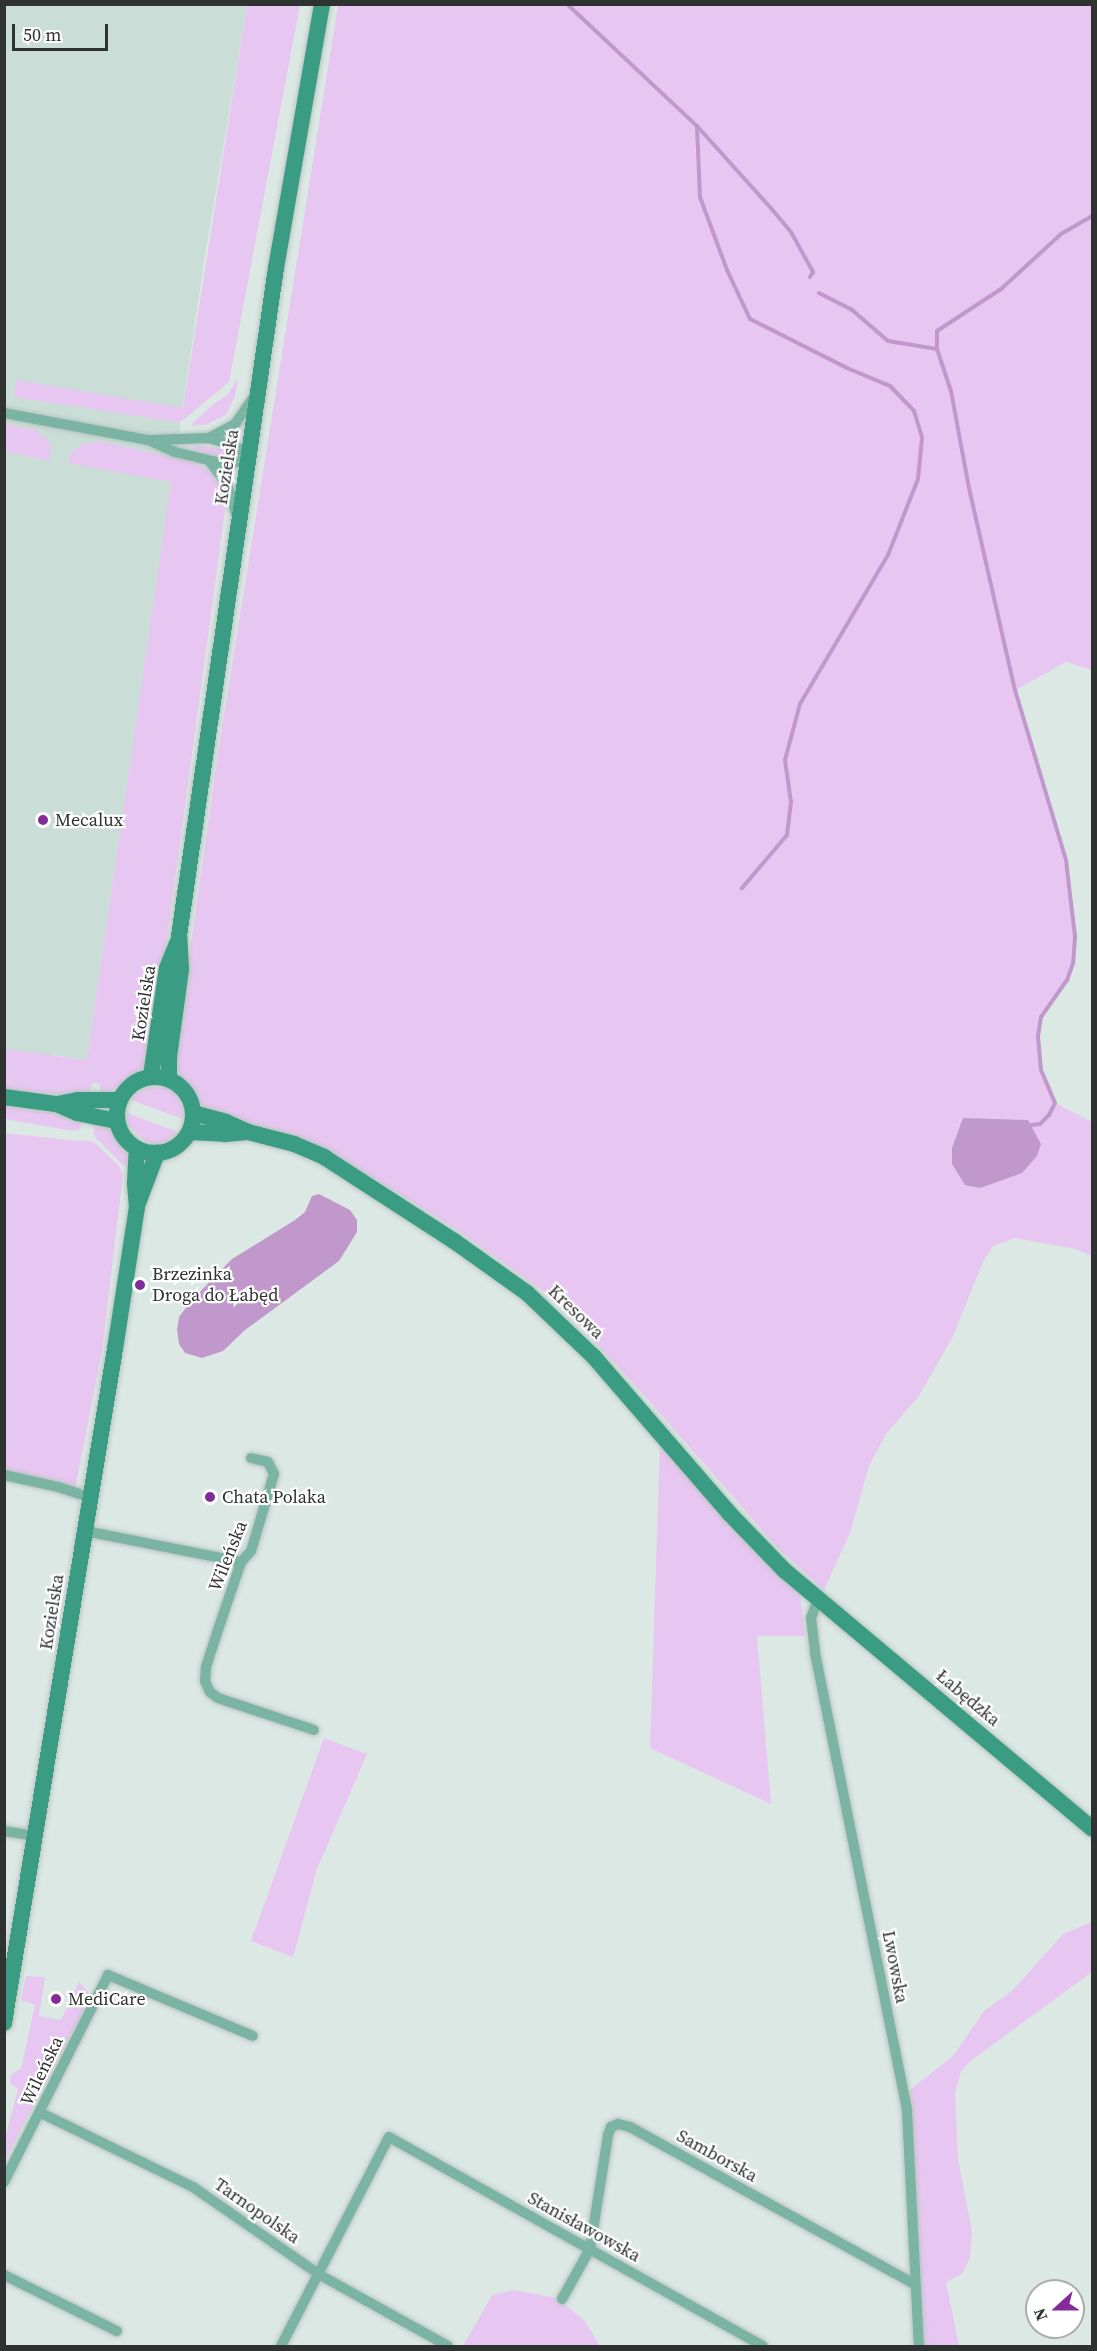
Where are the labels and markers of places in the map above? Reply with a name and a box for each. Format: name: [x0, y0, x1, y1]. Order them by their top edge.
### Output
place label: Mecalux: [55, 809, 123, 831]
marker: Mecalux: [36, 813, 50, 827]
place label: Brzezinka Droga do Łabęd: [152, 1264, 278, 1306]
marker: Brzezinka Droga do Łabęd: [133, 1278, 147, 1292]
place label: Chata Polaka: [222, 1486, 326, 1508]
marker: Chata Polaka: [203, 1490, 217, 1504]
place label: MediCare: [68, 1988, 146, 2010]
marker: MediCare: [49, 1992, 63, 2006]

